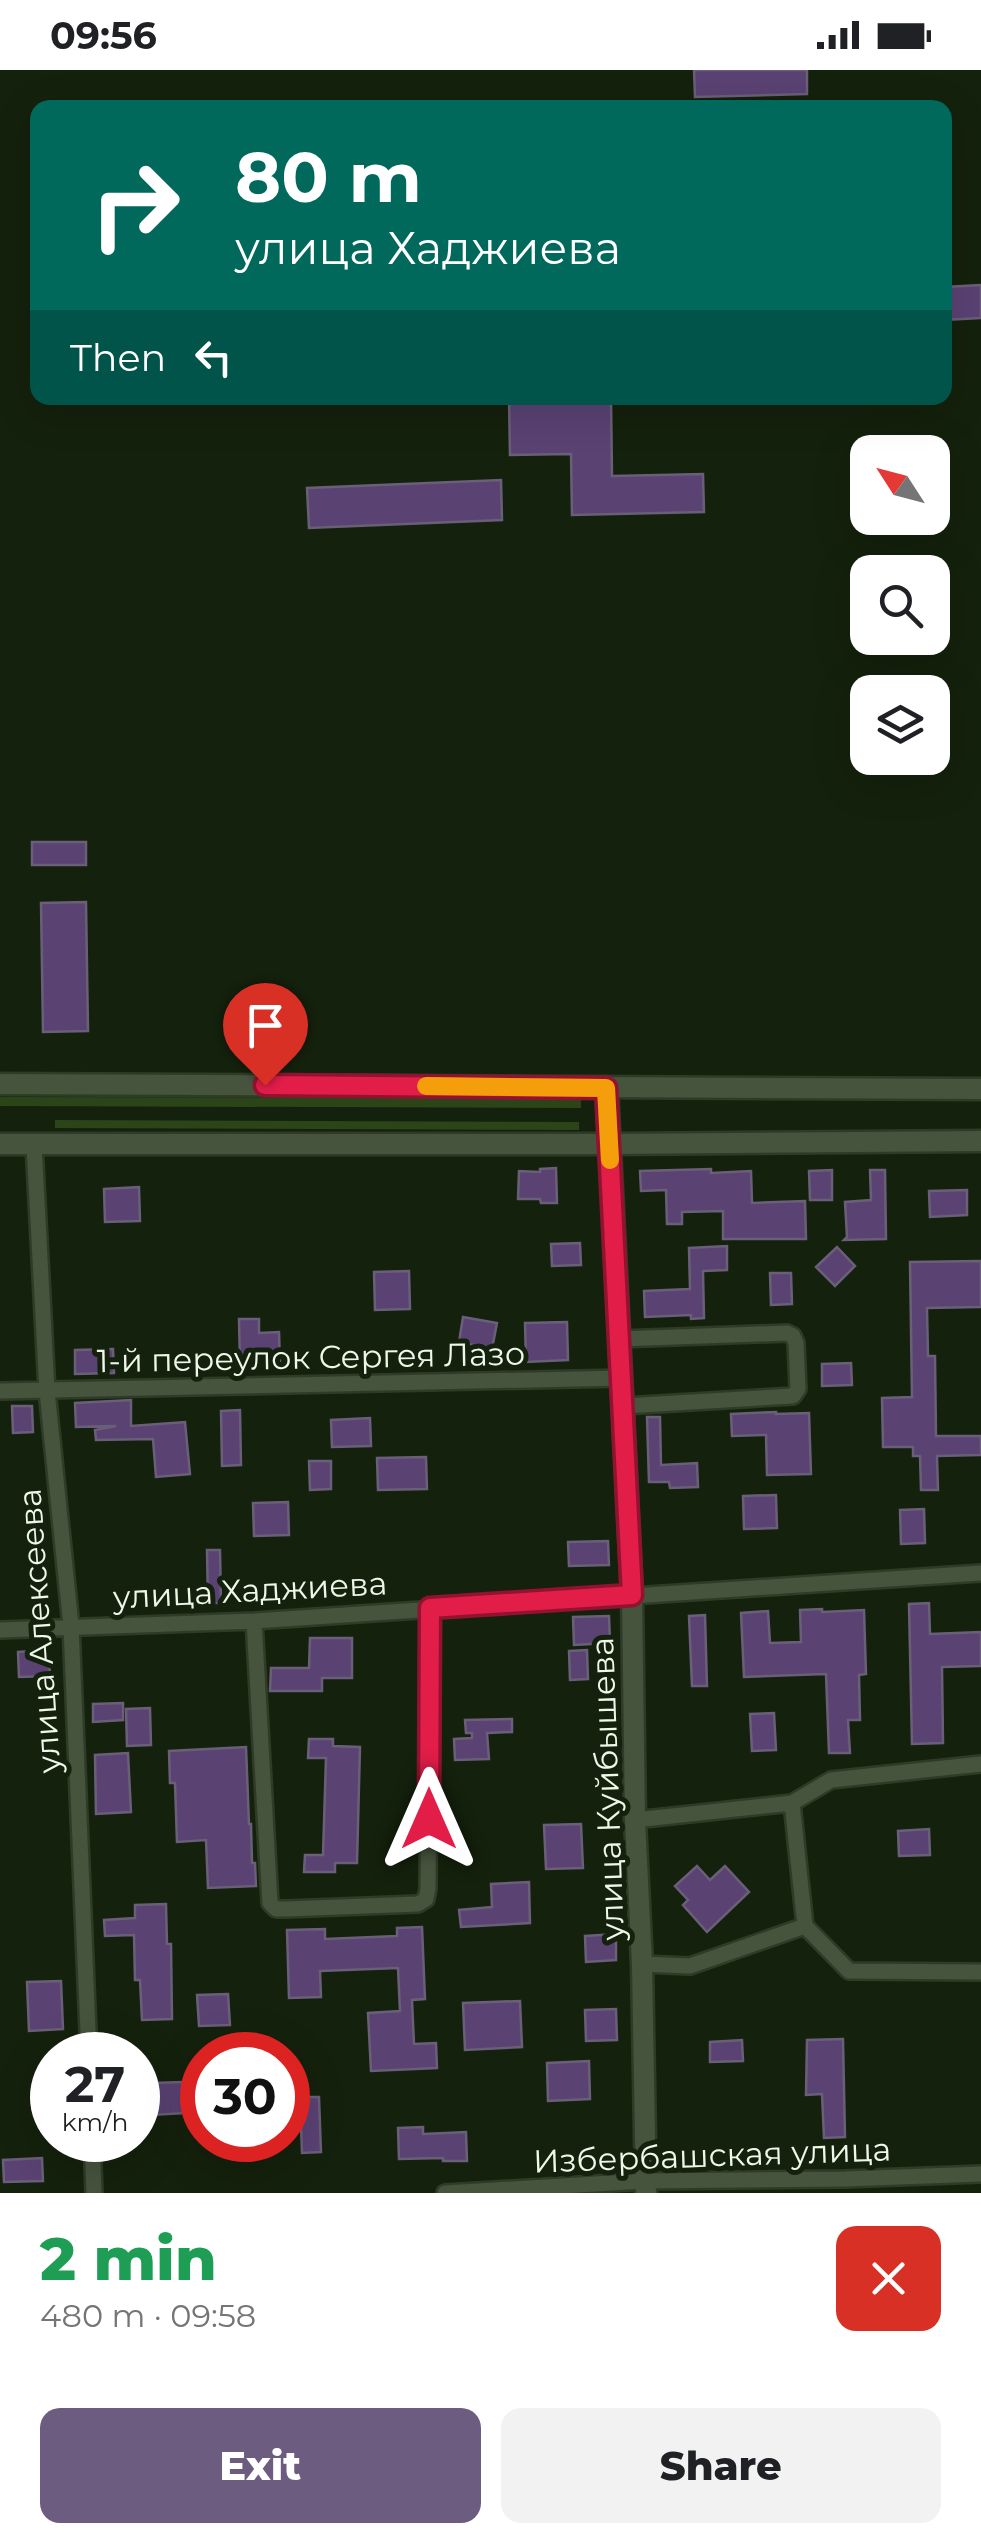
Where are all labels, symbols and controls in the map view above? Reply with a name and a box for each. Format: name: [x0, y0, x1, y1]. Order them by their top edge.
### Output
text: 09:56: [50, 12, 157, 59]
text: 80 m: [235, 134, 422, 220]
icon: right: [70, 140, 200, 270]
text: улица Хаджиева: [235, 220, 621, 275]
icon: left: [186, 330, 241, 385]
text: Then: [70, 334, 166, 381]
north arrow: [850, 435, 950, 535]
map controls: [850, 435, 950, 775]
button: search: [850, 555, 950, 655]
button: layers: [850, 675, 950, 775]
pin: [223, 983, 308, 1086]
icon: arrive: [238, 998, 293, 1053]
street label: 1-й переулок Сергея Лазо: [97, 1334, 525, 1380]
street label: улица Алексеева: [10, 1487, 68, 1776]
street label: улица Хаджиева: [111, 1563, 388, 1617]
street label: улица Куйбышева: [582, 1637, 632, 1942]
position arrow: [377, 1767, 481, 1871]
speed limit sign: 30: [180, 2032, 310, 2162]
text: 27: [65, 2054, 125, 2115]
text: km/h: [62, 2107, 128, 2137]
street label: Избербашская улица: [532, 2129, 892, 2181]
text: 2 min: [40, 2222, 217, 2295]
button: close: [836, 2226, 941, 2331]
text: 480 m · 09:58: [40, 2296, 256, 2335]
button: Exit: [40, 2408, 481, 2523]
button: Share: [501, 2408, 941, 2523]

